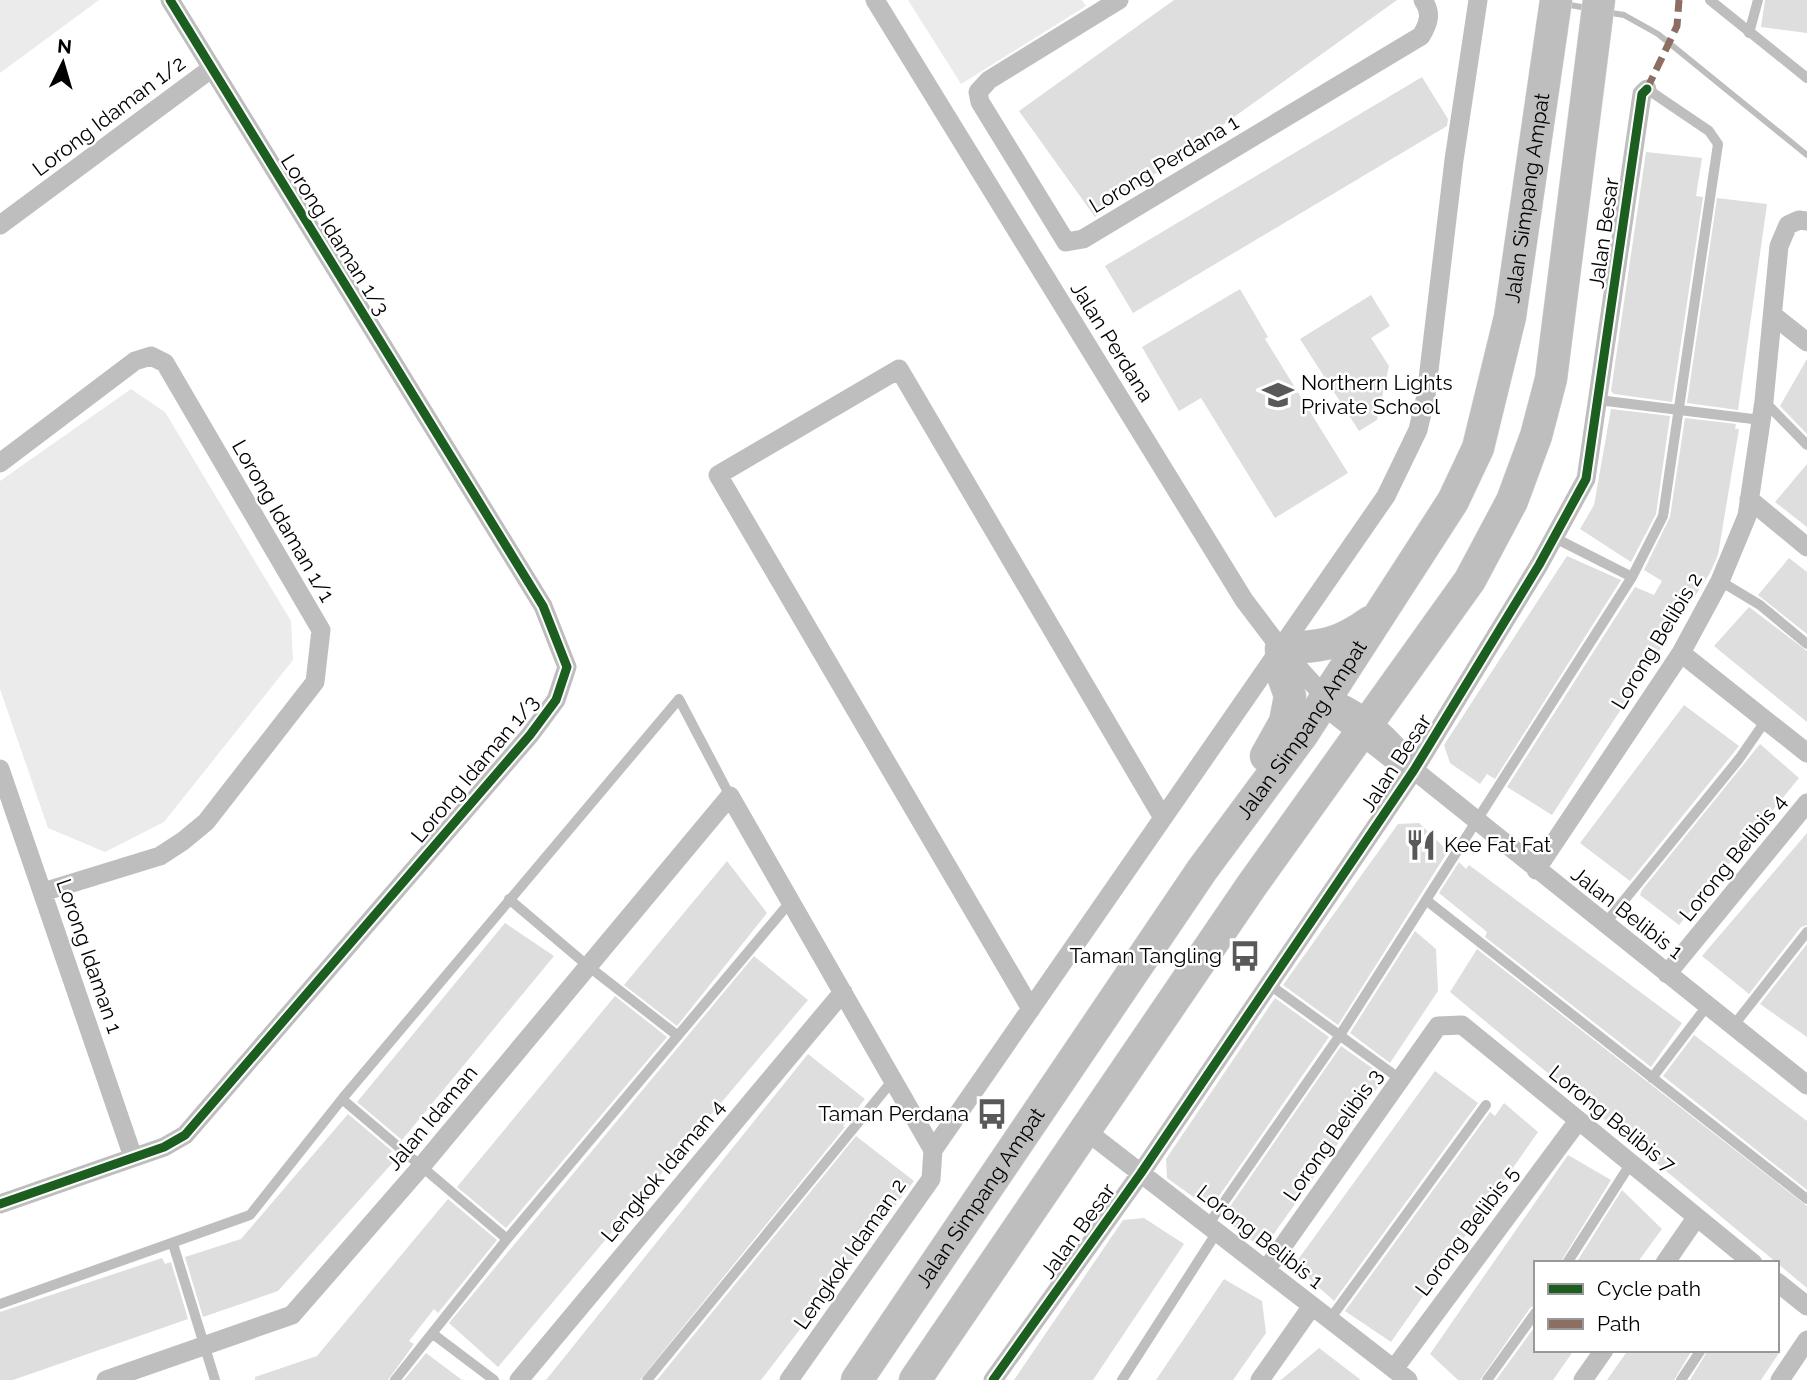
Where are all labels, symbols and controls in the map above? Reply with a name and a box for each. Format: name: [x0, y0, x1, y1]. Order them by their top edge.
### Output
north arrow: [28, 28, 98, 98]
text: N: [56, 34, 73, 58]
street label: Lorong Idaman 1/2: [27, 50, 190, 181]
street label: Jalan Simpang Ampat: [1499, 91, 1554, 305]
street label: Lorong Perdana 1: [1085, 109, 1243, 218]
street label: Lorong Idaman 1/3: [276, 150, 395, 320]
street label: Jalan Besar: [1583, 175, 1624, 290]
street label: Jalan Perdana: [1066, 277, 1159, 406]
place label: Northern Lights Private School: [1301, 370, 1453, 419]
school or university icon: Northern Lights Private School: [1261, 378, 1295, 412]
street label: Lorong Idaman 1/1: [227, 435, 340, 606]
street label: Lorong Belibis 2: [1606, 568, 1707, 714]
street label: Jalan Simpang Ampat: [1231, 635, 1372, 824]
street label: Lorong Idaman 1/3: [406, 690, 544, 848]
street label: Jalan Besar: [1355, 709, 1437, 816]
street label: Lorong Belibis 4: [1674, 789, 1791, 926]
restaurant icon: Kee Fat Fat: [1404, 828, 1438, 862]
place label: Kee Fat Fat: [1444, 832, 1551, 857]
street label: Jalan Belibis 1: [1567, 861, 1688, 964]
street label: Lorong Idaman 1: [51, 875, 128, 1036]
bus stop icon: Taman Tangling: [1228, 939, 1262, 973]
place label: Taman Tangling: [1069, 943, 1222, 968]
street label: Jalan Idaman: [381, 1060, 483, 1175]
street label: Lorong Belibis 7: [1544, 1060, 1681, 1178]
street label: Lorong Belibis 3: [1278, 1064, 1387, 1206]
street label: Lengkok Idaman 4: [596, 1094, 730, 1247]
bus stop icon: Taman Perdana: [975, 1097, 1009, 1131]
place label: Taman Perdana: [818, 1101, 969, 1126]
street label: Jalan Simpang Ampat: [910, 1103, 1050, 1292]
street label: Lorong Belibis 5: [1410, 1161, 1523, 1300]
street label: Lengkok Idaman 2: [788, 1174, 911, 1334]
street label: Jalan Besar: [1035, 1178, 1121, 1283]
street label: Lorong Belibis 1: [1192, 1180, 1328, 1294]
legend: [1534, 1261, 1779, 1352]
text: Cycle path: [1597, 1276, 1701, 1301]
text: Path: [1597, 1311, 1641, 1336]

